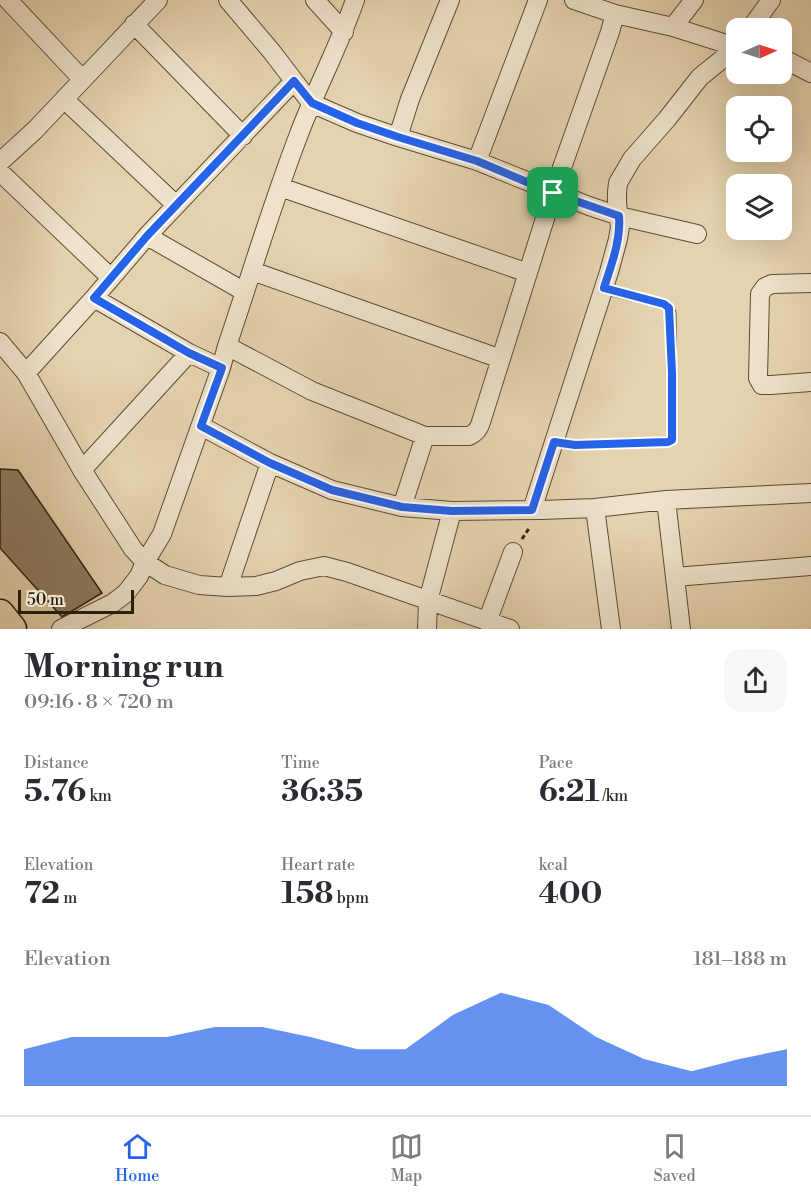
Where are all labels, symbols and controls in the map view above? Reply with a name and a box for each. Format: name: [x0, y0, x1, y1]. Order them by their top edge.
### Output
north arrow: [726, 18, 792, 84]
map controls: [726, 18, 792, 240]
button: locate: [726, 96, 792, 162]
pin: [527, 167, 578, 218]
button: layers: [726, 174, 792, 240]
icon: arrive: [536, 176, 569, 209]
scale bar: [18, 587, 134, 614]
text: 50 m: [27, 590, 64, 610]
text: Morning run: [24, 647, 224, 688]
button: share: [724, 649, 787, 712]
text: 09:16 · 8 × 720 m: [24, 690, 174, 715]
text: Distance: [24, 753, 89, 773]
text: Time: [281, 753, 320, 773]
text: Pace: [539, 753, 573, 773]
text: 5.76: [24, 773, 86, 811]
text: 36:35: [281, 773, 363, 811]
text: 6:21: [539, 773, 599, 811]
text: km: [86, 786, 112, 806]
text: /km: [599, 786, 628, 806]
text: Elevation: [24, 855, 93, 875]
text: Heart rate: [281, 855, 355, 875]
text: kcal: [539, 855, 568, 875]
text: 72: [24, 875, 60, 913]
text: 158: [281, 875, 333, 913]
text: 400: [539, 875, 602, 913]
text: m: [60, 888, 77, 908]
text: bpm: [333, 888, 369, 908]
text: Elevation: [24, 947, 111, 972]
text: 181–188 m: [693, 947, 787, 972]
tab: Home: [115, 1130, 159, 1186]
tab: Map: [390, 1130, 423, 1186]
tab: Saved: [654, 1130, 696, 1186]

